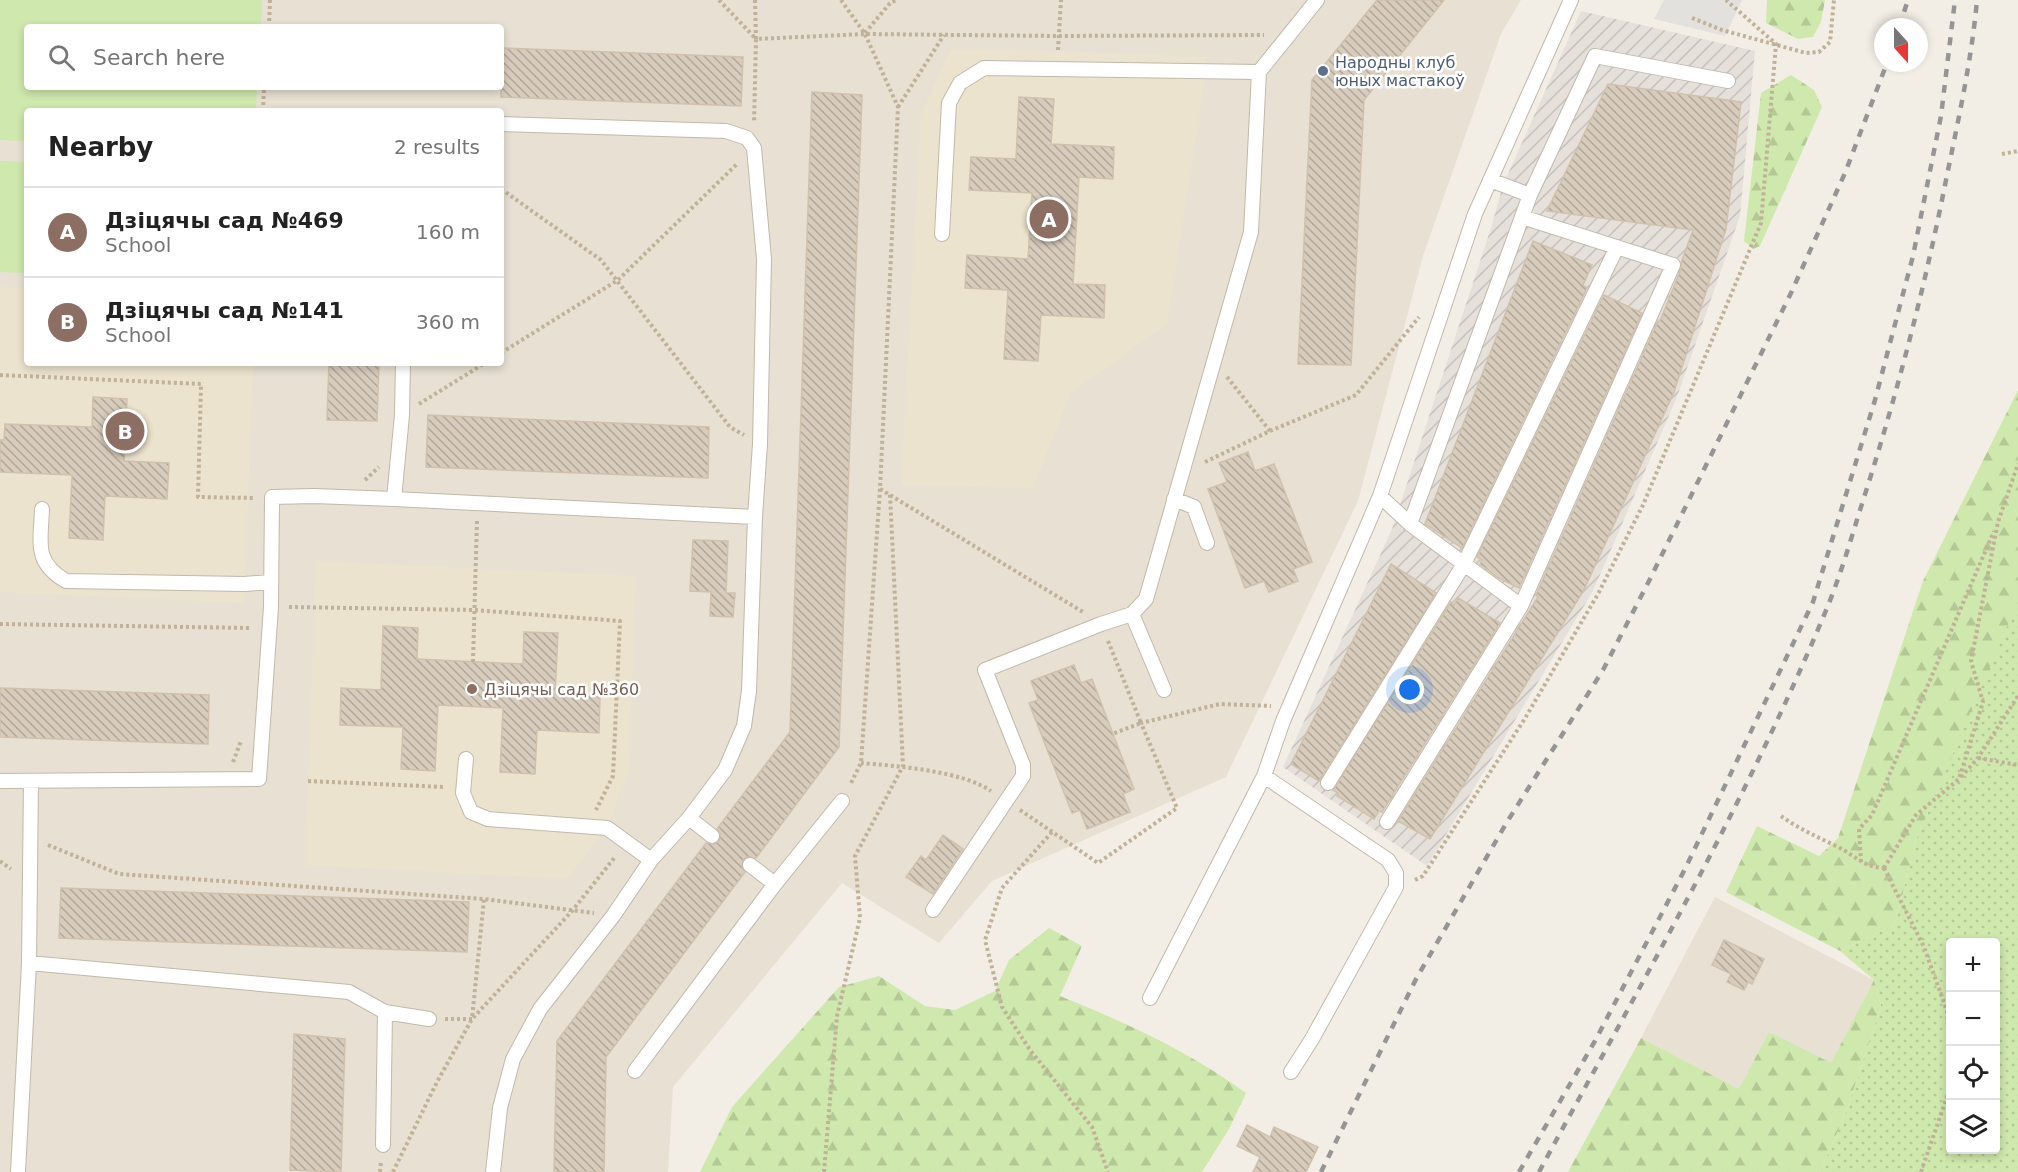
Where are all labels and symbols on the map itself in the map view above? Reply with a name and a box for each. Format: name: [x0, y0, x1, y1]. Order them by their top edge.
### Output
north arrow: [1874, 18, 1928, 72]
place label: Народны клуб юных мастакоў: [1335, 53, 1465, 90]
marker: Народны клуб юных мастакоў: [1316, 64, 1330, 78]
pin: A: [1030, 196, 1068, 242]
pin: B: [106, 408, 144, 454]
your location: [1395, 675, 1424, 704]
place label: Дзіцячы сад №360: [484, 680, 639, 699]
marker: Дзіцячы сад №360: [465, 682, 479, 696]

